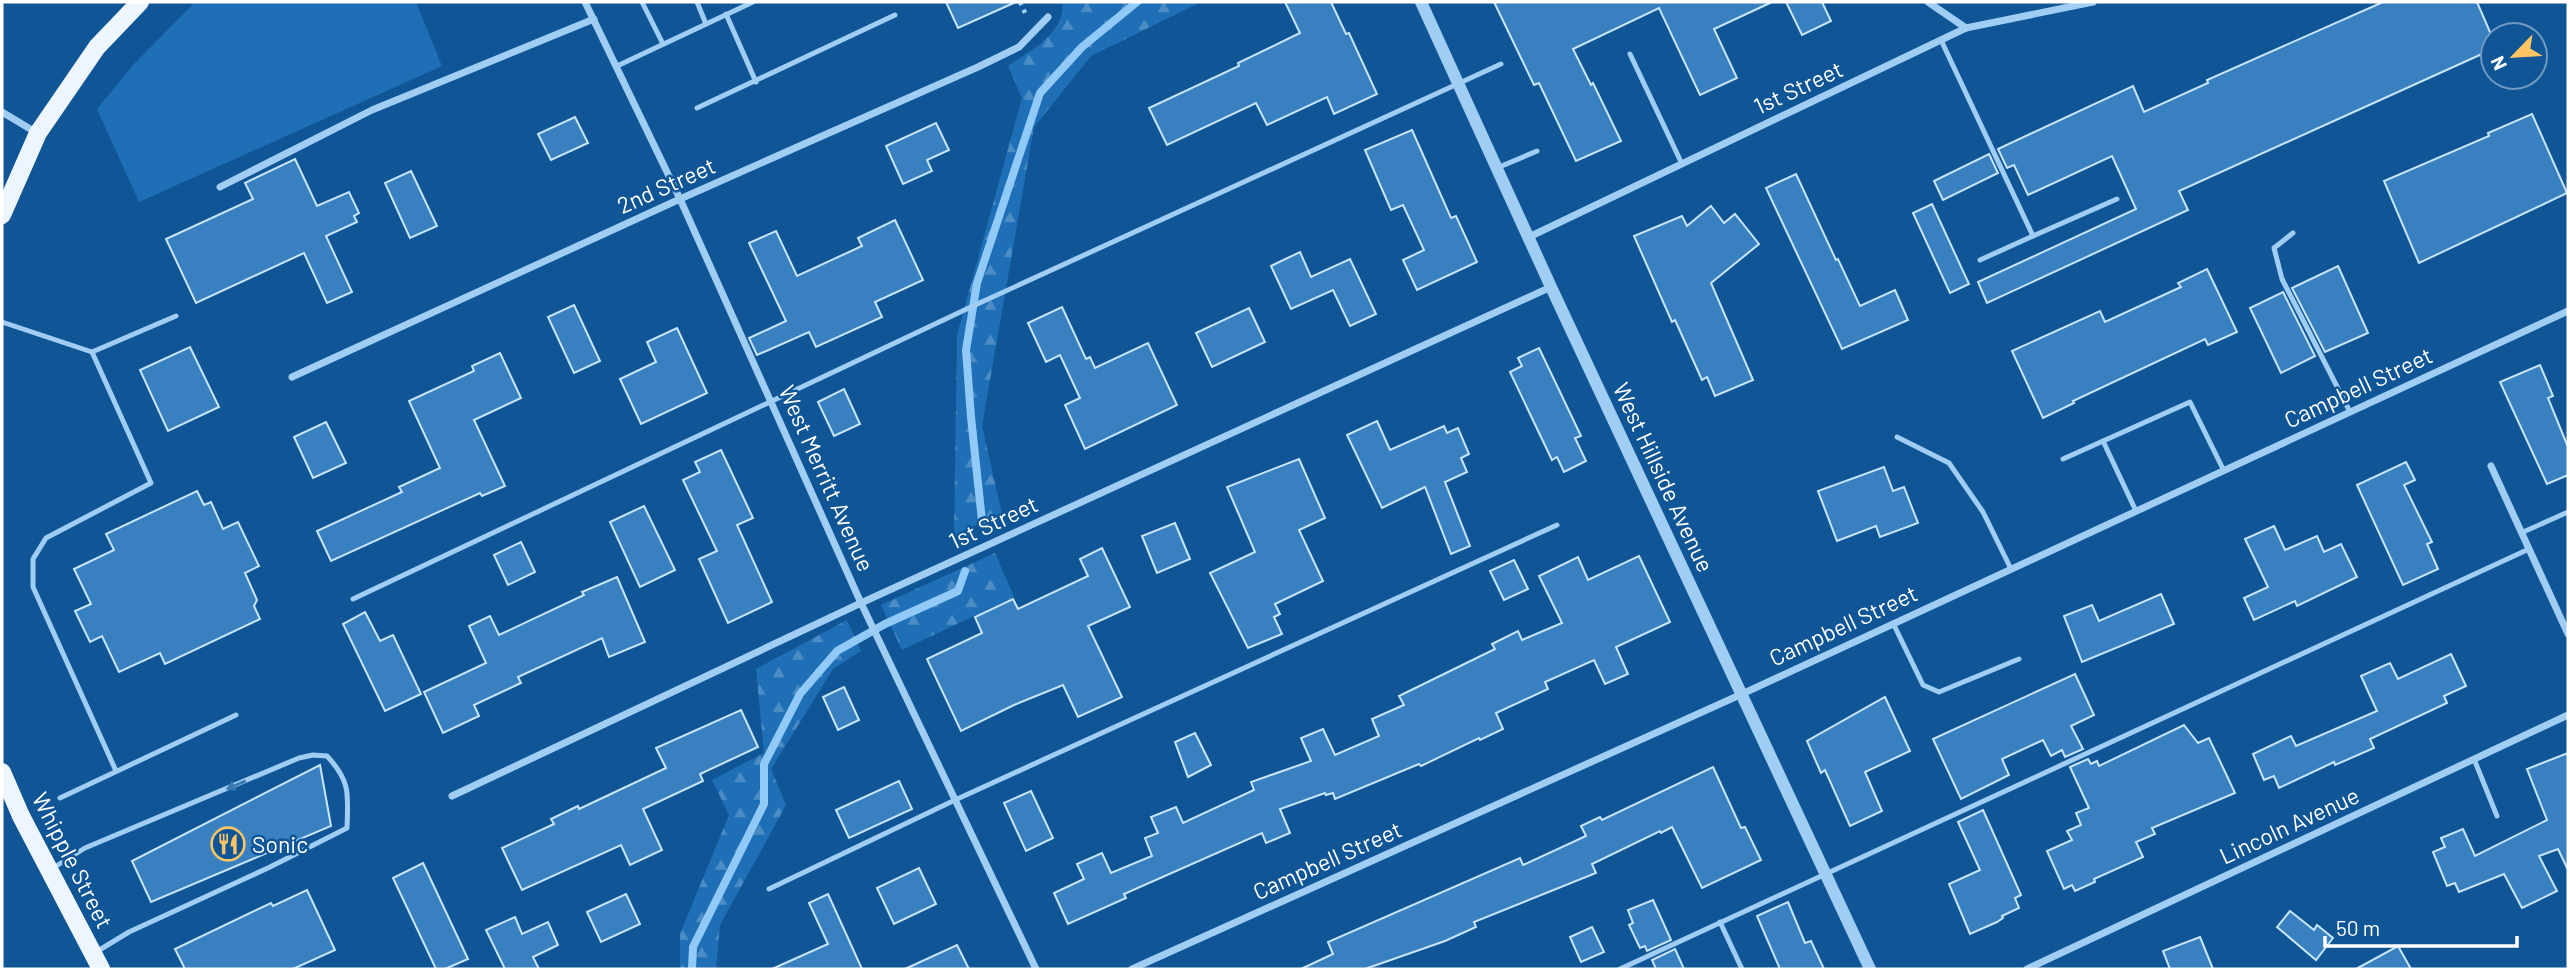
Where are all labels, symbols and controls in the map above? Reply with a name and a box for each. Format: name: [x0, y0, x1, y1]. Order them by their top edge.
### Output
north arrow: [2479, 21, 2549, 91]
text: N: [2485, 53, 2511, 74]
street label: 1st Street: [1749, 54, 1847, 120]
street label: 2nd Street: [613, 151, 719, 219]
street label: Campbell Street: [2280, 341, 2436, 433]
street label: West Hillside Avenue: [1608, 378, 1720, 576]
street label: West Merritt Avenue: [773, 381, 881, 575]
street label: 1st Street: [944, 489, 1042, 555]
street label: Campbell Street: [1765, 579, 1921, 671]
one-way arrow: [226, 779, 247, 790]
street label: Lincoln Avenue: [2215, 780, 2363, 870]
street label: Whipple Street: [27, 787, 119, 933]
street label: Campbell Street: [1248, 815, 1406, 905]
restaurant icon: Sonic: [209, 825, 247, 863]
place label: Sonic: [252, 830, 308, 858]
scale bar: [2325, 904, 2518, 948]
text: 50 m: [2336, 915, 2380, 940]

